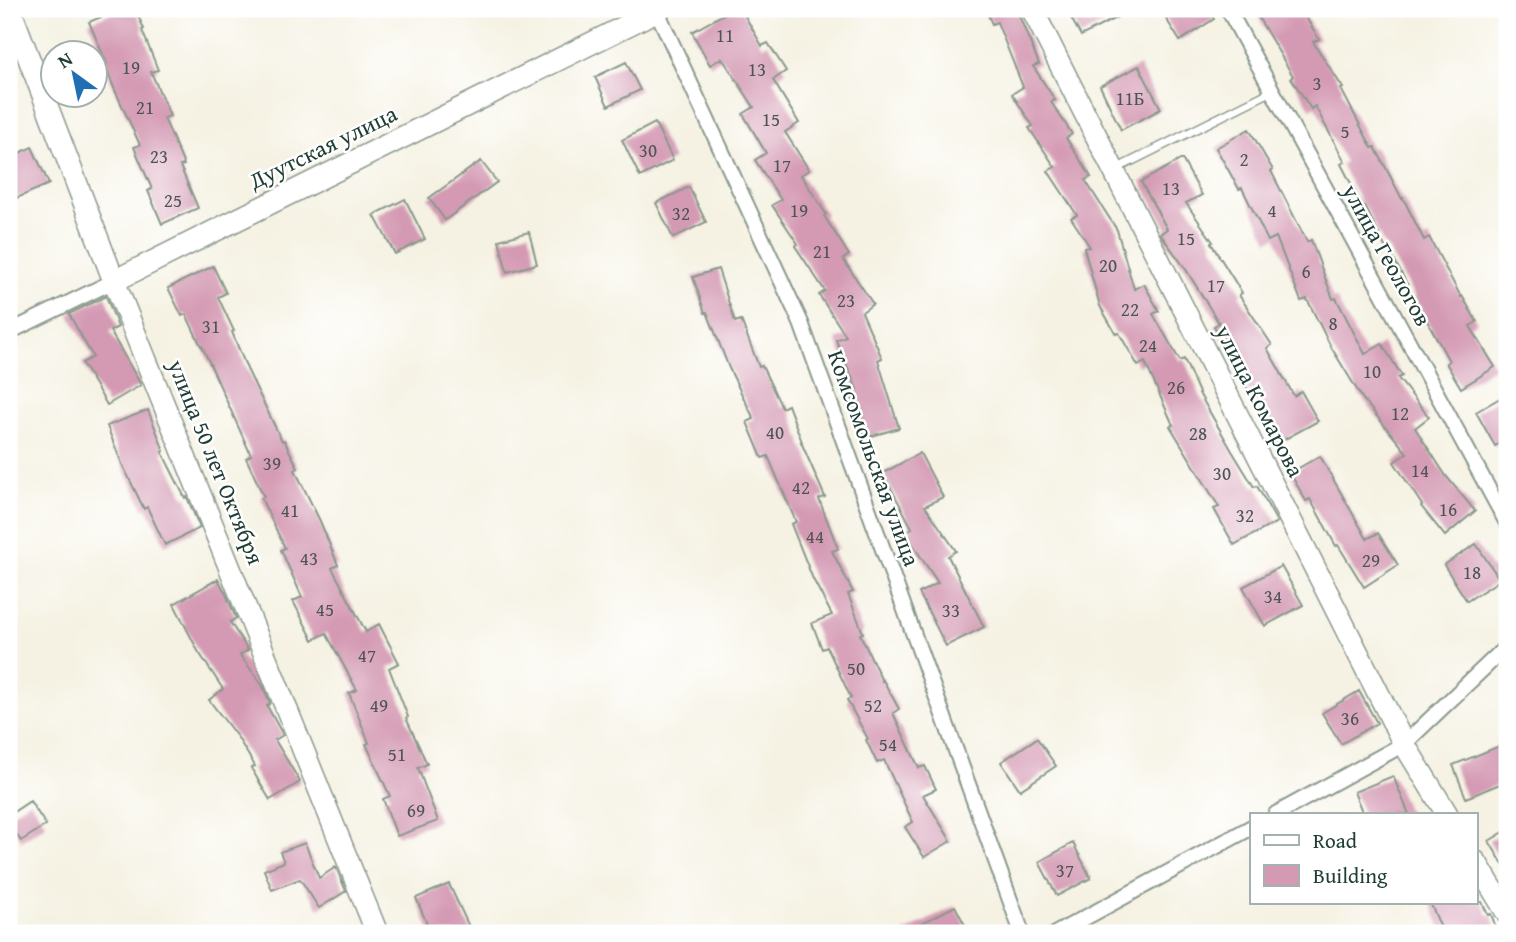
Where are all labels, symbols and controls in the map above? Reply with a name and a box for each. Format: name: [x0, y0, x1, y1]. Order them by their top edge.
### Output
house number: 11: [716, 21, 734, 49]
north arrow: [38, 38, 108, 108]
text: N: [52, 44, 78, 75]
house number: 19: [122, 53, 140, 81]
house number: 13: [748, 55, 766, 83]
house number: 3: [1312, 69, 1322, 97]
house number: 11Б: [1115, 84, 1145, 112]
house number: 21: [136, 93, 154, 121]
street label: Дуутская улица: [242, 96, 403, 197]
house number: 15: [762, 105, 780, 133]
house number: 5: [1340, 117, 1350, 145]
house number: 30: [639, 136, 657, 164]
house number: 23: [150, 142, 168, 170]
house number: 2: [1239, 145, 1249, 173]
house number: 17: [773, 151, 791, 179]
house number: 13: [1162, 174, 1180, 202]
street label: улица Геологов: [1334, 177, 1440, 332]
house number: 25: [164, 186, 182, 214]
house number: 19: [790, 196, 808, 224]
house number: 4: [1267, 196, 1277, 224]
house number: 32: [672, 199, 690, 227]
house number: 15: [1177, 224, 1195, 252]
house number: 21: [813, 237, 831, 265]
house number: 20: [1099, 251, 1117, 279]
house number: 6: [1301, 257, 1311, 285]
house number: 17: [1207, 271, 1225, 299]
house number: 23: [837, 286, 855, 314]
house number: 22: [1121, 295, 1139, 323]
house number: 8: [1328, 309, 1338, 337]
house number: 31: [202, 312, 220, 340]
street label: улица Комарова: [1207, 318, 1313, 483]
house number: 24: [1139, 331, 1157, 359]
street label: Комсомольская улица: [820, 345, 929, 571]
street label: улица 50 лет Октября: [160, 353, 273, 570]
house number: 10: [1363, 357, 1381, 385]
house number: 26: [1167, 373, 1185, 401]
house number: 12: [1391, 399, 1409, 427]
house number: 40: [766, 418, 784, 446]
house number: 28: [1189, 419, 1207, 447]
house number: 39: [263, 449, 281, 477]
house number: 14: [1411, 456, 1429, 484]
house number: 30: [1213, 459, 1231, 487]
house number: 42: [792, 473, 810, 501]
house number: 16: [1439, 495, 1457, 523]
house number: 41: [281, 496, 299, 524]
house number: 32: [1236, 501, 1254, 529]
house number: 44: [806, 522, 824, 550]
house number: 43: [300, 544, 318, 572]
house number: 29: [1362, 546, 1380, 574]
house number: 18: [1463, 558, 1481, 586]
house number: 34: [1264, 582, 1282, 610]
house number: 45: [316, 595, 334, 623]
house number: 33: [942, 596, 960, 624]
house number: 47: [358, 641, 376, 669]
house number: 50: [847, 654, 865, 682]
house number: 49: [370, 691, 388, 719]
house number: 52: [864, 691, 882, 719]
house number: 36: [1341, 704, 1359, 732]
house number: 54: [879, 730, 897, 758]
house number: 51: [388, 740, 406, 768]
house number: 69: [407, 796, 425, 824]
legend: [1250, 813, 1478, 904]
text: Road: [1313, 825, 1358, 856]
house number: 37: [1056, 856, 1074, 884]
text: Building: [1313, 860, 1388, 891]

